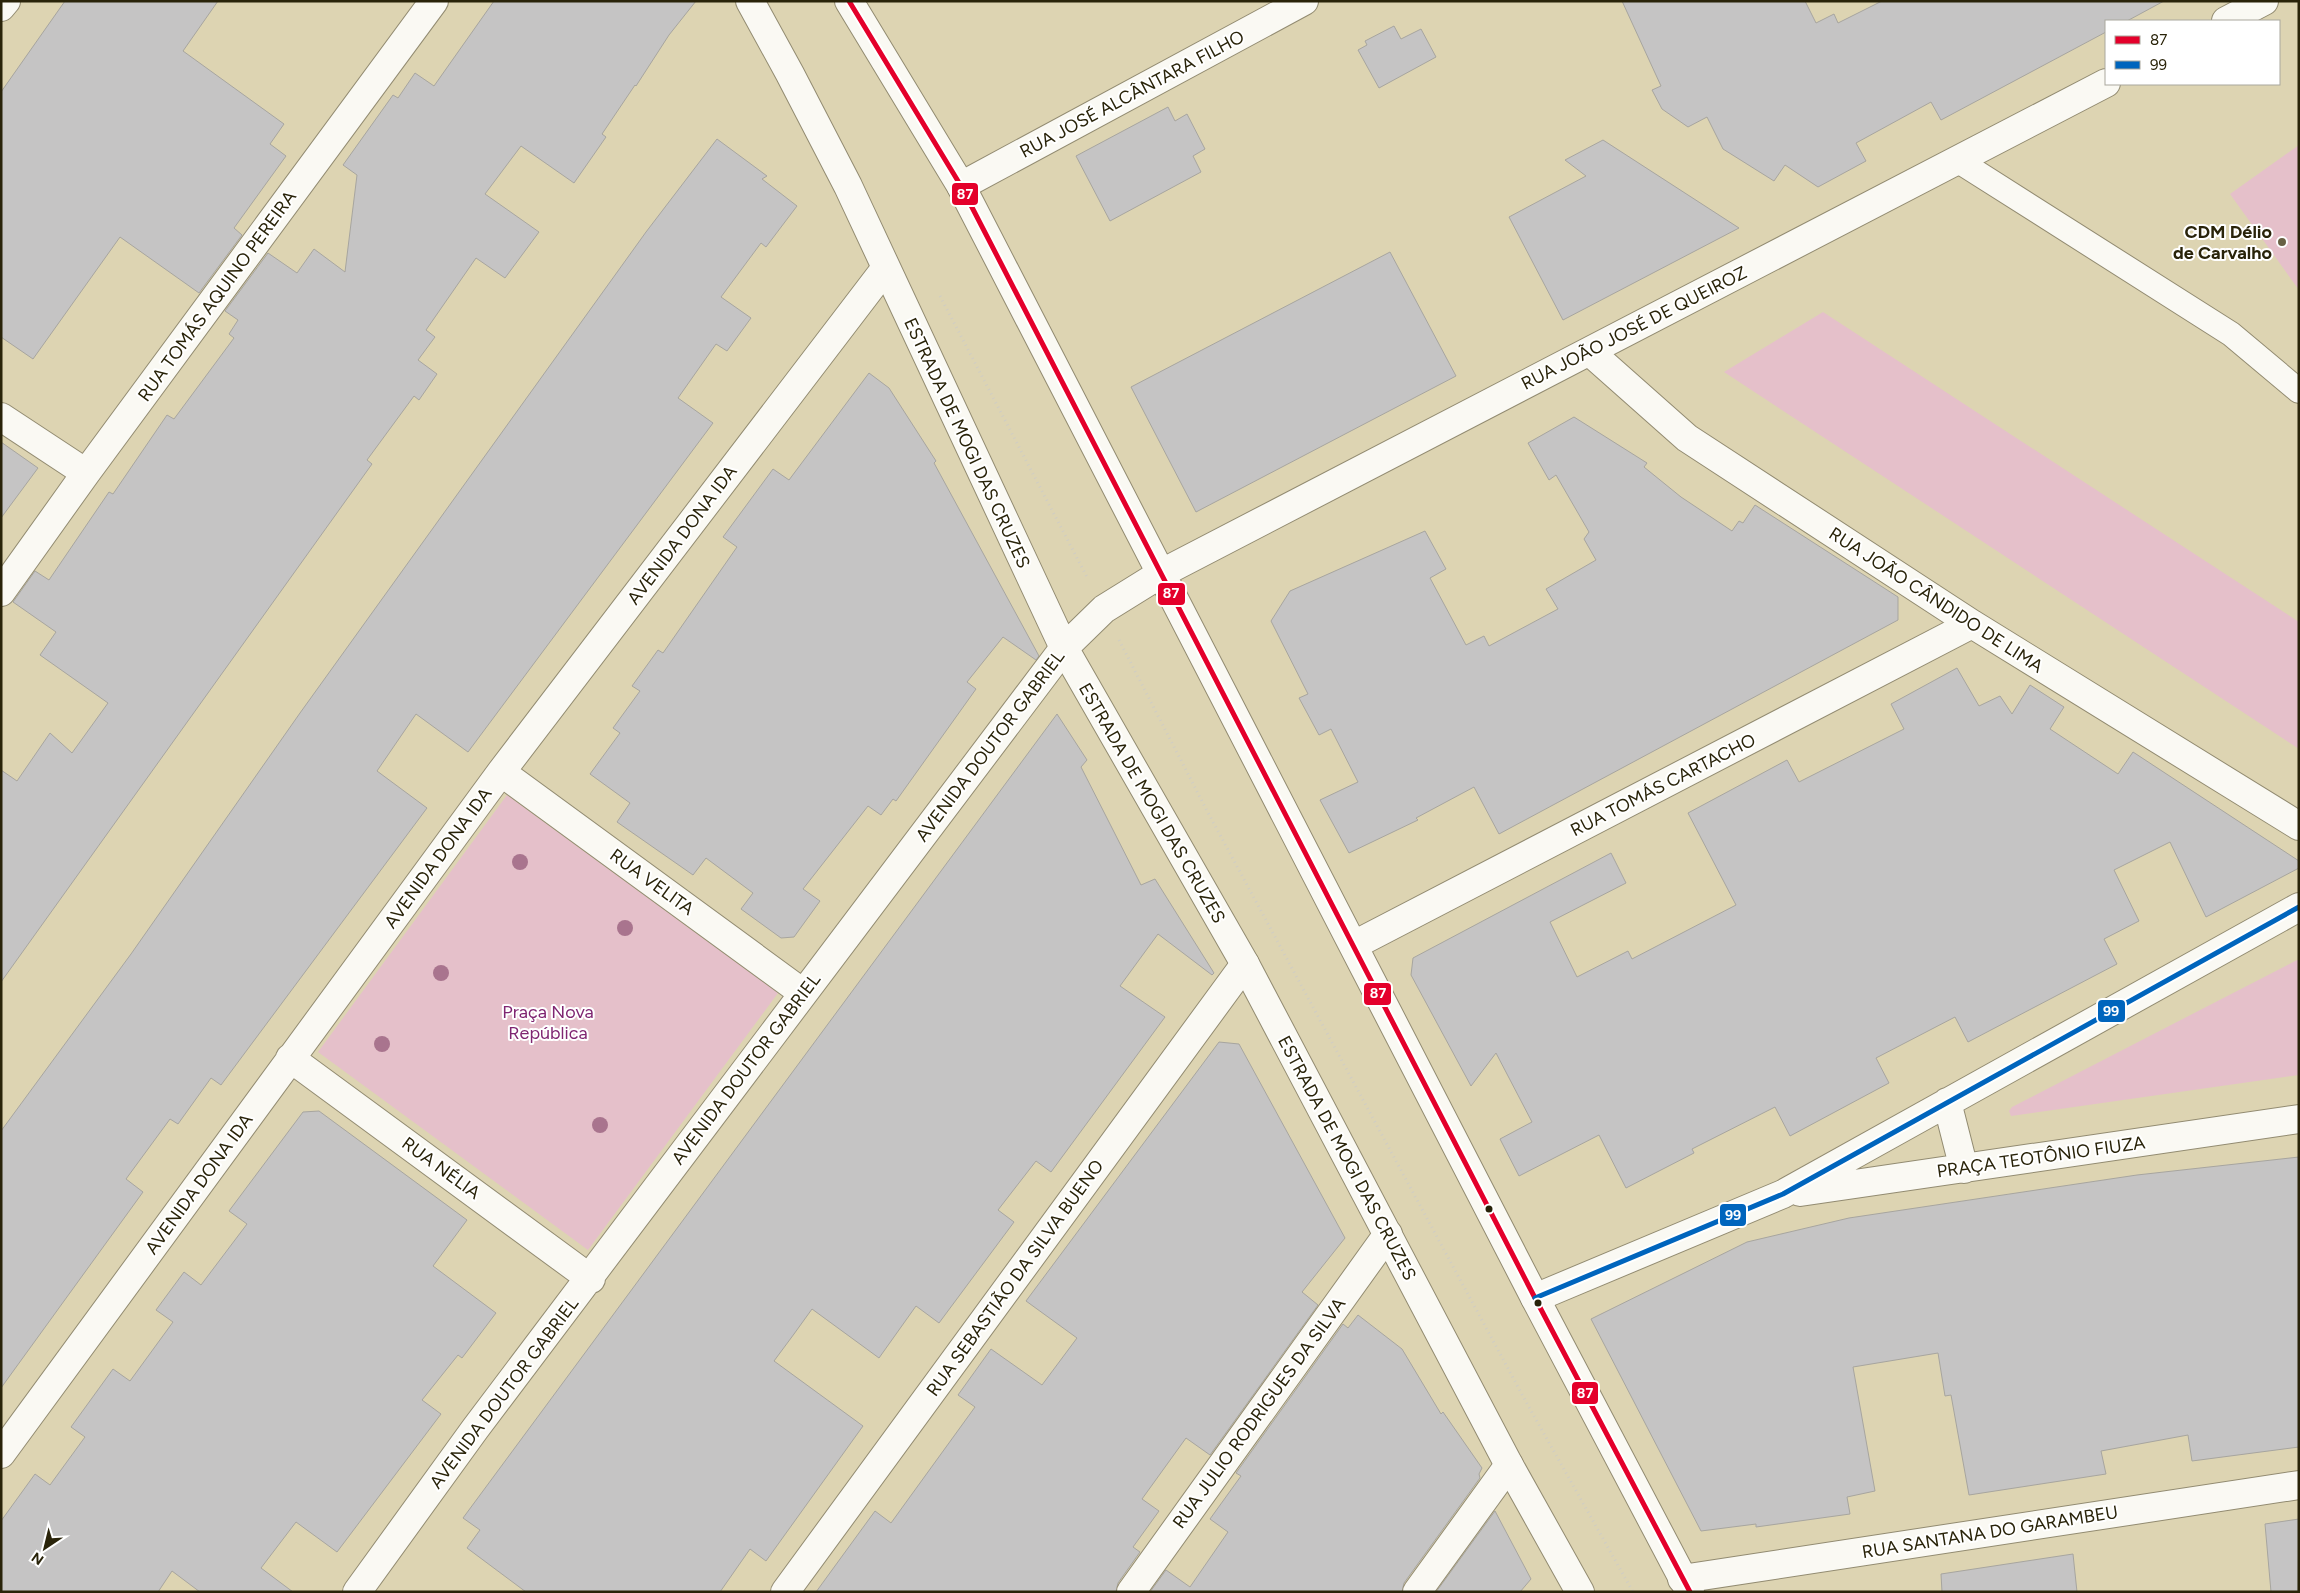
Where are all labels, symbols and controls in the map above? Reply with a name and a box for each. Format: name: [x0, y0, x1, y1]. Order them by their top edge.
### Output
legend: [2105, 20, 2280, 85]
street label: RUA JOSÉ ALCÂNTARA FILHO: [1016, 25, 1248, 163]
text: 87: [2150, 31, 2167, 49]
text: 99: [2150, 56, 2167, 74]
line badge: 87: [951, 182, 979, 206]
street label: RUA TOMÁS AQUINO PEREIRA: [133, 186, 301, 406]
text: 87: [957, 186, 973, 203]
place label: CDM Délio de Carvalho: [2173, 221, 2272, 264]
marker: CDM Délio de Carvalho: [2276, 236, 2288, 248]
street label: RUA JOÃO JOSÉ DE QUEIROZ: [1517, 261, 1751, 395]
street label: ESTRADA DE MOGI DAS CRUZES: [899, 314, 1035, 572]
street label: AVENIDA DONA IDA: [622, 461, 742, 609]
street label: RUA JOÃO CÂNDIDO DE LIMA: [1825, 522, 2047, 678]
line badge: 87: [1157, 582, 1186, 606]
text: 87: [1163, 585, 1179, 602]
street label: AVENIDA DOUTOR GABRIEL: [911, 646, 1070, 846]
street label: ESTRADA DE MOGI DAS CRUZES: [1074, 679, 1230, 927]
street label: RUA TOMÁS CARTACHO: [1567, 729, 1759, 841]
street label: AVENIDA DONA IDA: [380, 783, 496, 933]
street label: RUA VELITA: [606, 844, 698, 920]
street label: AVENIDA DOUTOR GABRIEL: [667, 969, 826, 1169]
line badge: 87: [1363, 982, 1392, 1006]
text: 87: [1370, 985, 1386, 1002]
line badge: 99: [2097, 999, 2126, 1023]
park label: Praça Nova República: [502, 1001, 594, 1044]
text: 99: [2103, 1003, 2119, 1020]
street label: ESTRADA DE MOGI DAS CRUZES: [1273, 1032, 1421, 1284]
street label: AVENIDA DONA IDA: [141, 1109, 257, 1259]
street label: PRAÇA TEOTÔNIO FIUZA: [1935, 1131, 2147, 1183]
street label: RUA NÉLIA: [397, 1132, 485, 1204]
street label: RUA SEBASTIÃO DA SILVA BUENO: [922, 1155, 1108, 1401]
line badge: 99: [1719, 1203, 1747, 1227]
unlabelled marker: [1484, 1204, 1494, 1214]
text: 99: [1725, 1207, 1741, 1224]
street label: AVENIDA DOUTOR GABRIEL: [425, 1293, 584, 1493]
street label: RUA JULIO RODRIGUES DA SILVA: [1168, 1293, 1350, 1533]
unlabelled marker: [1533, 1298, 1543, 1308]
line badge: 87: [1571, 1381, 1599, 1405]
text: 87: [1577, 1385, 1593, 1402]
street label: RUA SANTANA DO GARAMBEU: [1860, 1501, 2120, 1563]
north arrow: [20, 1523, 70, 1573]
text: N: [29, 1548, 47, 1568]

